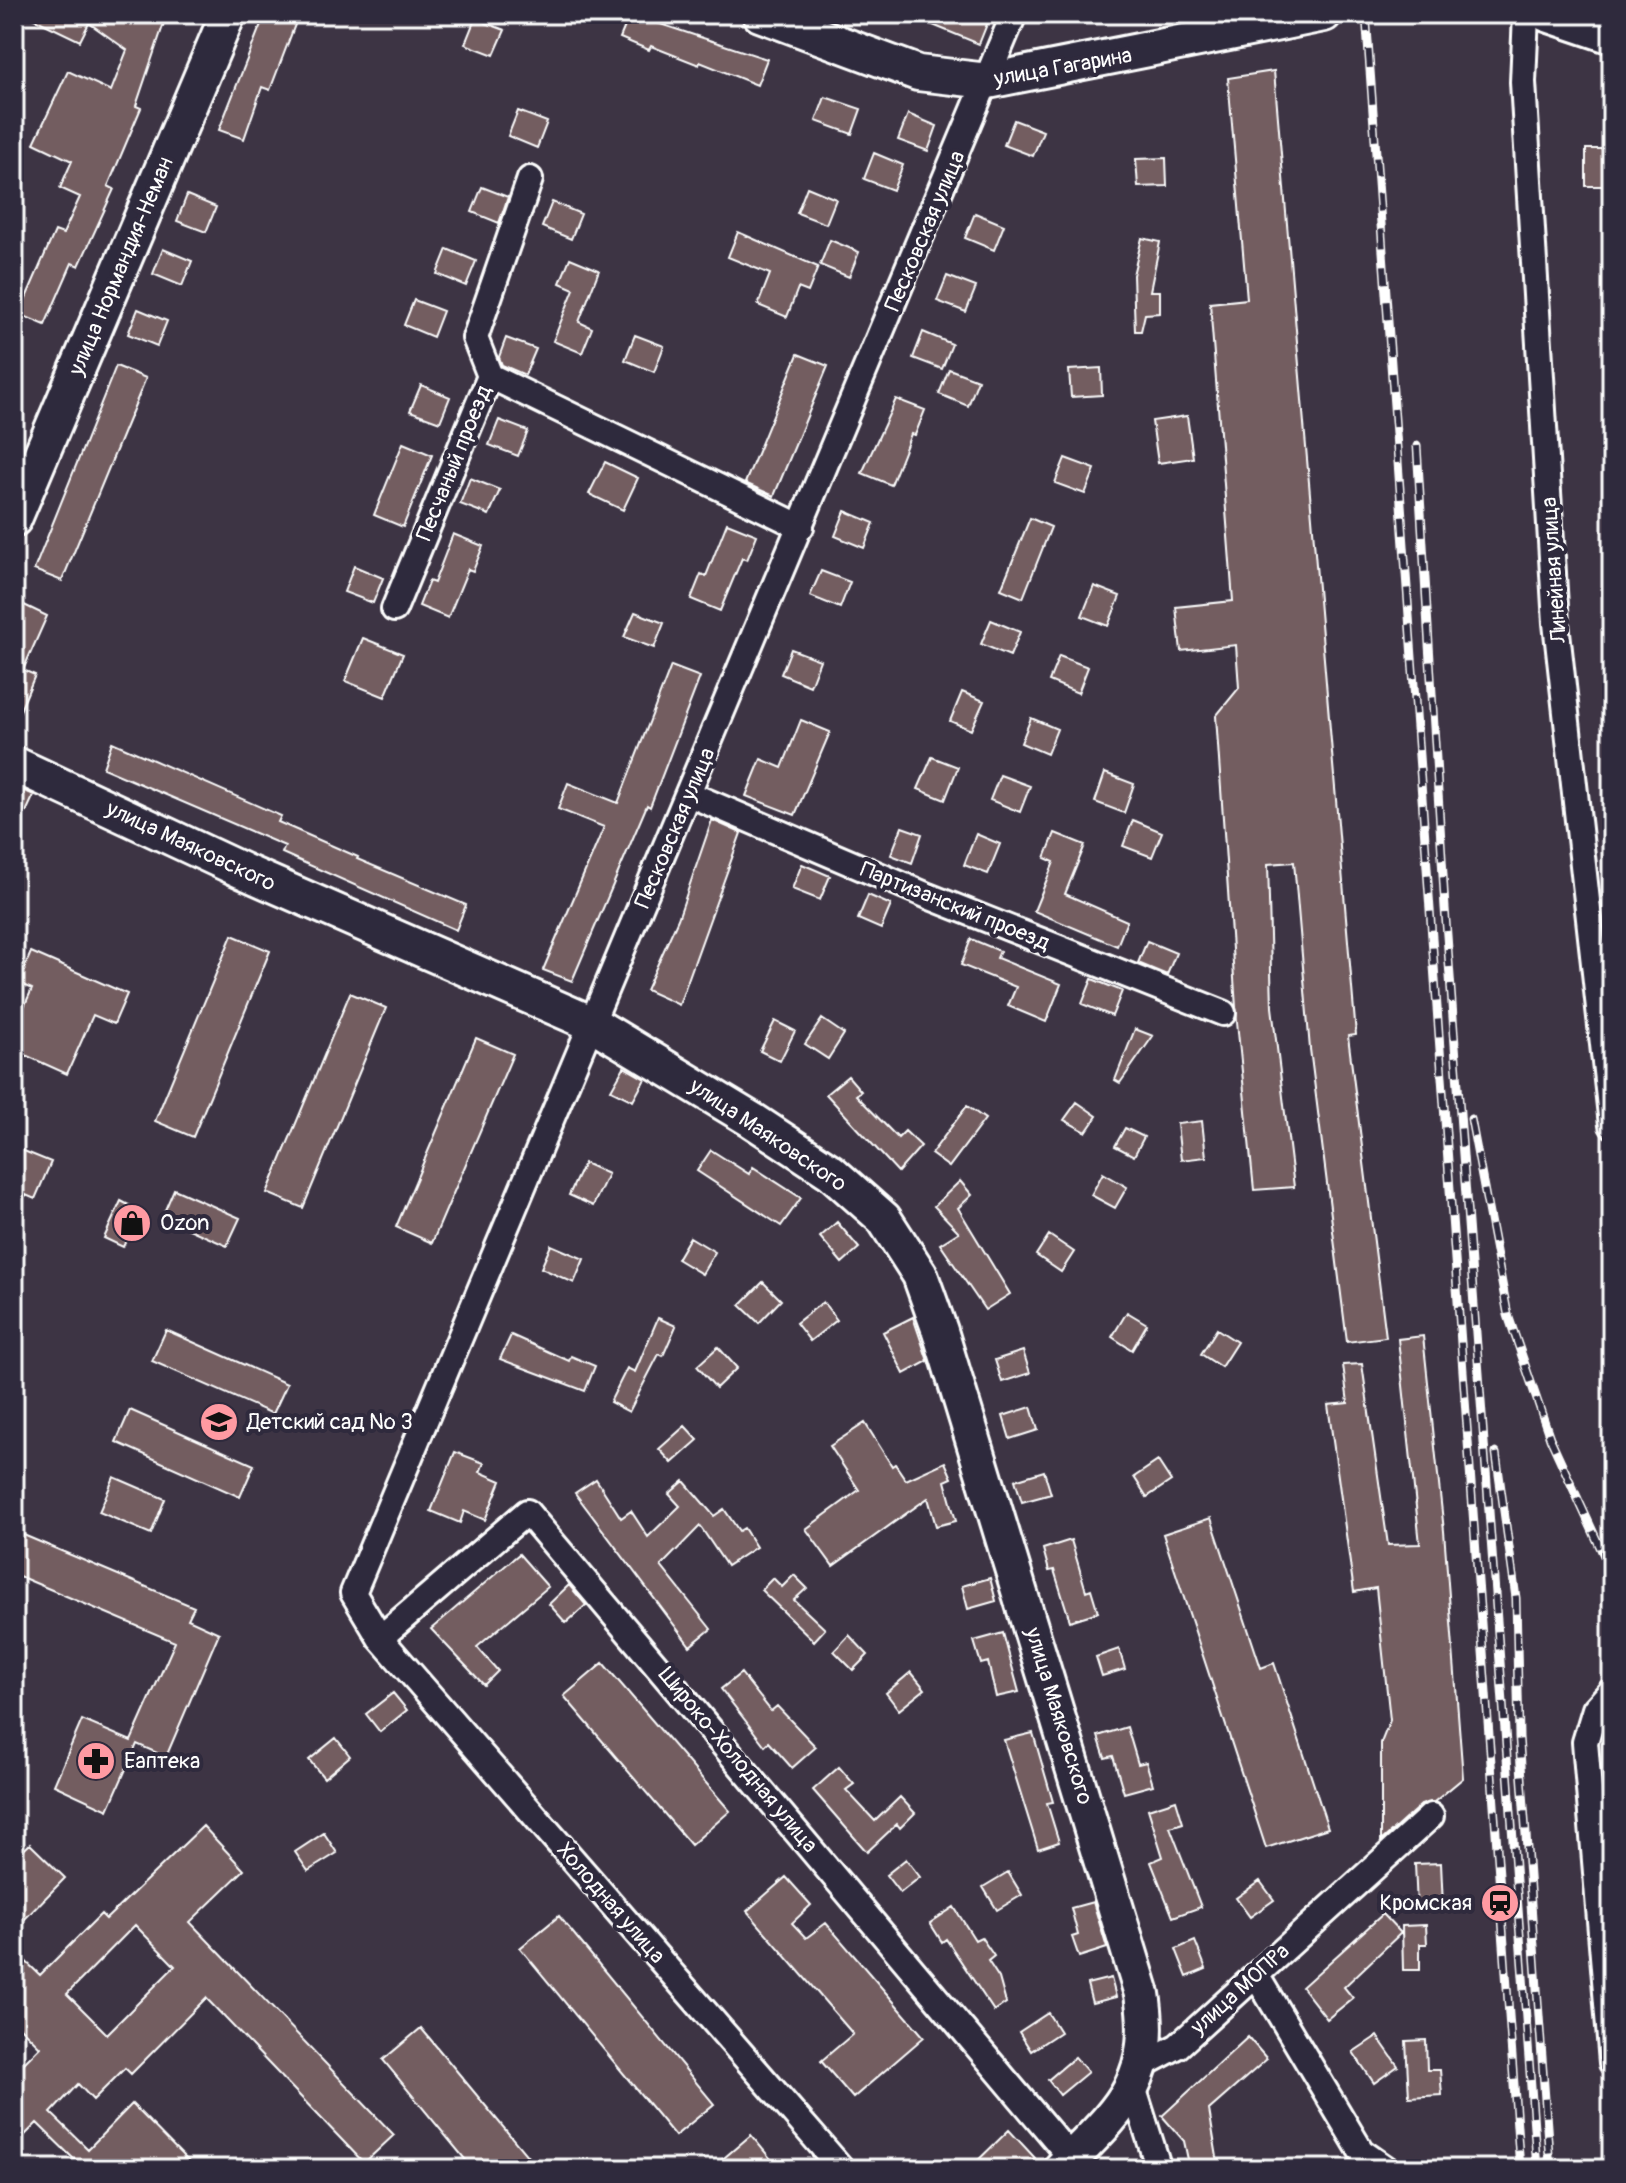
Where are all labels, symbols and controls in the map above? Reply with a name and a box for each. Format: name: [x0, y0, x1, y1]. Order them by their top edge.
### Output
street label: улица Гагарина: [991, 41, 1134, 93]
street label: Песковская улица: [879, 146, 971, 316]
street label: улица Нормандия-Неман: [62, 153, 180, 380]
street label: Песчаный проезд: [410, 381, 498, 545]
street label: Линейная улица: [1535, 496, 1573, 645]
street label: Песковская улица: [629, 743, 721, 913]
street label: улица Маяковского: [101, 794, 280, 898]
street label: Партизанский проезд: [856, 855, 1054, 957]
street label: улица Маяковского: [683, 1071, 852, 1198]
shop icon: Ozon: [111, 1202, 153, 1244]
place label: Ozon: [160, 1209, 209, 1237]
school or university icon: Детский сад № 3: [198, 1401, 240, 1443]
place label: Детский сад № 3: [246, 1408, 413, 1436]
street label: улица Маяковского: [1018, 1623, 1099, 1808]
street label: Широко-Холодная улица: [652, 1661, 824, 1859]
pharmacy icon: Еаптека: [75, 1740, 117, 1782]
place label: Еаптека: [124, 1747, 200, 1775]
street label: Холодная улица: [551, 1837, 671, 1969]
station icon: Кромская: [1479, 1882, 1521, 1924]
place label: Кромская: [1380, 1889, 1472, 1917]
street label: улица МОПРа: [1184, 1937, 1295, 2041]

